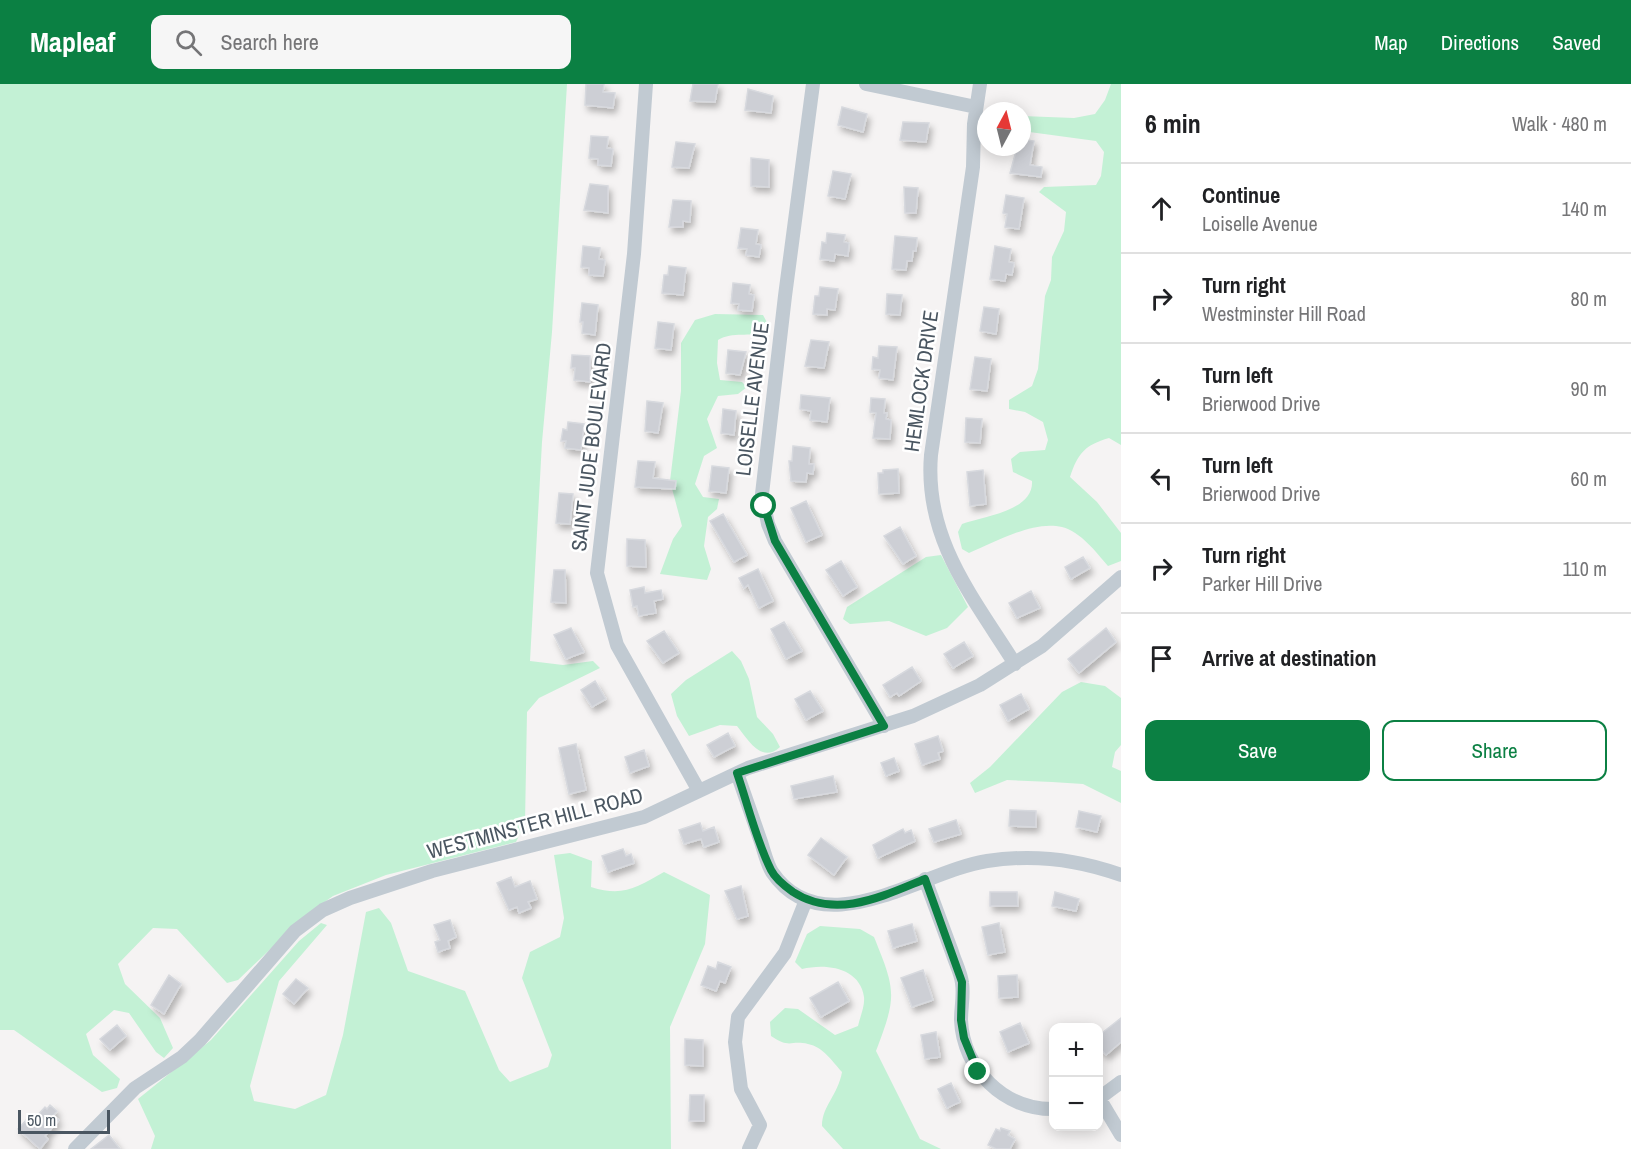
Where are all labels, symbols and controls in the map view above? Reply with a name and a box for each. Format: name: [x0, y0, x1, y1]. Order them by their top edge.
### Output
search box: [151, 15, 571, 69]
text: Mapleaf: [30, 23, 115, 61]
icon: search: [172, 26, 205, 59]
text: Search here: [220, 27, 319, 57]
text: Map: [1374, 28, 1408, 57]
text: Directions: [1441, 28, 1519, 57]
text: Saved: [1552, 28, 1601, 57]
north arrow: [977, 102, 1031, 156]
text: 6 min: [1145, 106, 1201, 141]
text: Walk · 480 m: [1512, 110, 1607, 137]
text: Continue: [1202, 180, 1280, 210]
icon: ahead: [1145, 192, 1178, 225]
text: 140 m: [1561, 195, 1607, 222]
text: Loiselle Avenue: [1202, 210, 1318, 237]
text: Turn right: [1202, 270, 1286, 300]
icon: right: [1145, 282, 1178, 315]
text: 80 m: [1571, 285, 1607, 312]
text: Westminster Hill Road: [1202, 300, 1366, 327]
street label: HEMLOCK DRIVE: [897, 308, 945, 454]
street label: LOISELLE AVENUE: [728, 320, 776, 478]
street label: SAINT JUDE BOULEVARD: [564, 341, 618, 553]
text: Turn left: [1202, 360, 1273, 390]
icon: left: [1145, 372, 1178, 405]
text: 90 m: [1571, 375, 1607, 402]
text: Brierwood Drive: [1202, 390, 1320, 417]
text: Turn left: [1202, 450, 1273, 480]
icon: left: [1145, 462, 1178, 495]
text: 60 m: [1571, 465, 1607, 492]
text: Brierwood Drive: [1202, 480, 1320, 507]
route start: [750, 492, 776, 518]
text: Turn right: [1202, 540, 1286, 570]
icon: right: [1145, 552, 1178, 585]
text: 110 m: [1563, 555, 1607, 582]
text: Parker Hill Drive: [1202, 570, 1322, 597]
icon: arrive: [1145, 642, 1178, 675]
text: Arrive at destination: [1202, 643, 1376, 673]
button: Save: [1145, 720, 1370, 781]
button: Share: [1382, 720, 1607, 781]
street label: WESTMINSTER HILL ROAD: [424, 780, 646, 866]
map controls: [1049, 1023, 1103, 1131]
button: +: [1049, 1023, 1103, 1077]
route end: [964, 1058, 990, 1084]
button: −: [1049, 1077, 1103, 1131]
scale bar: [18, 1107, 110, 1134]
text: 50 m: [27, 1109, 56, 1131]

